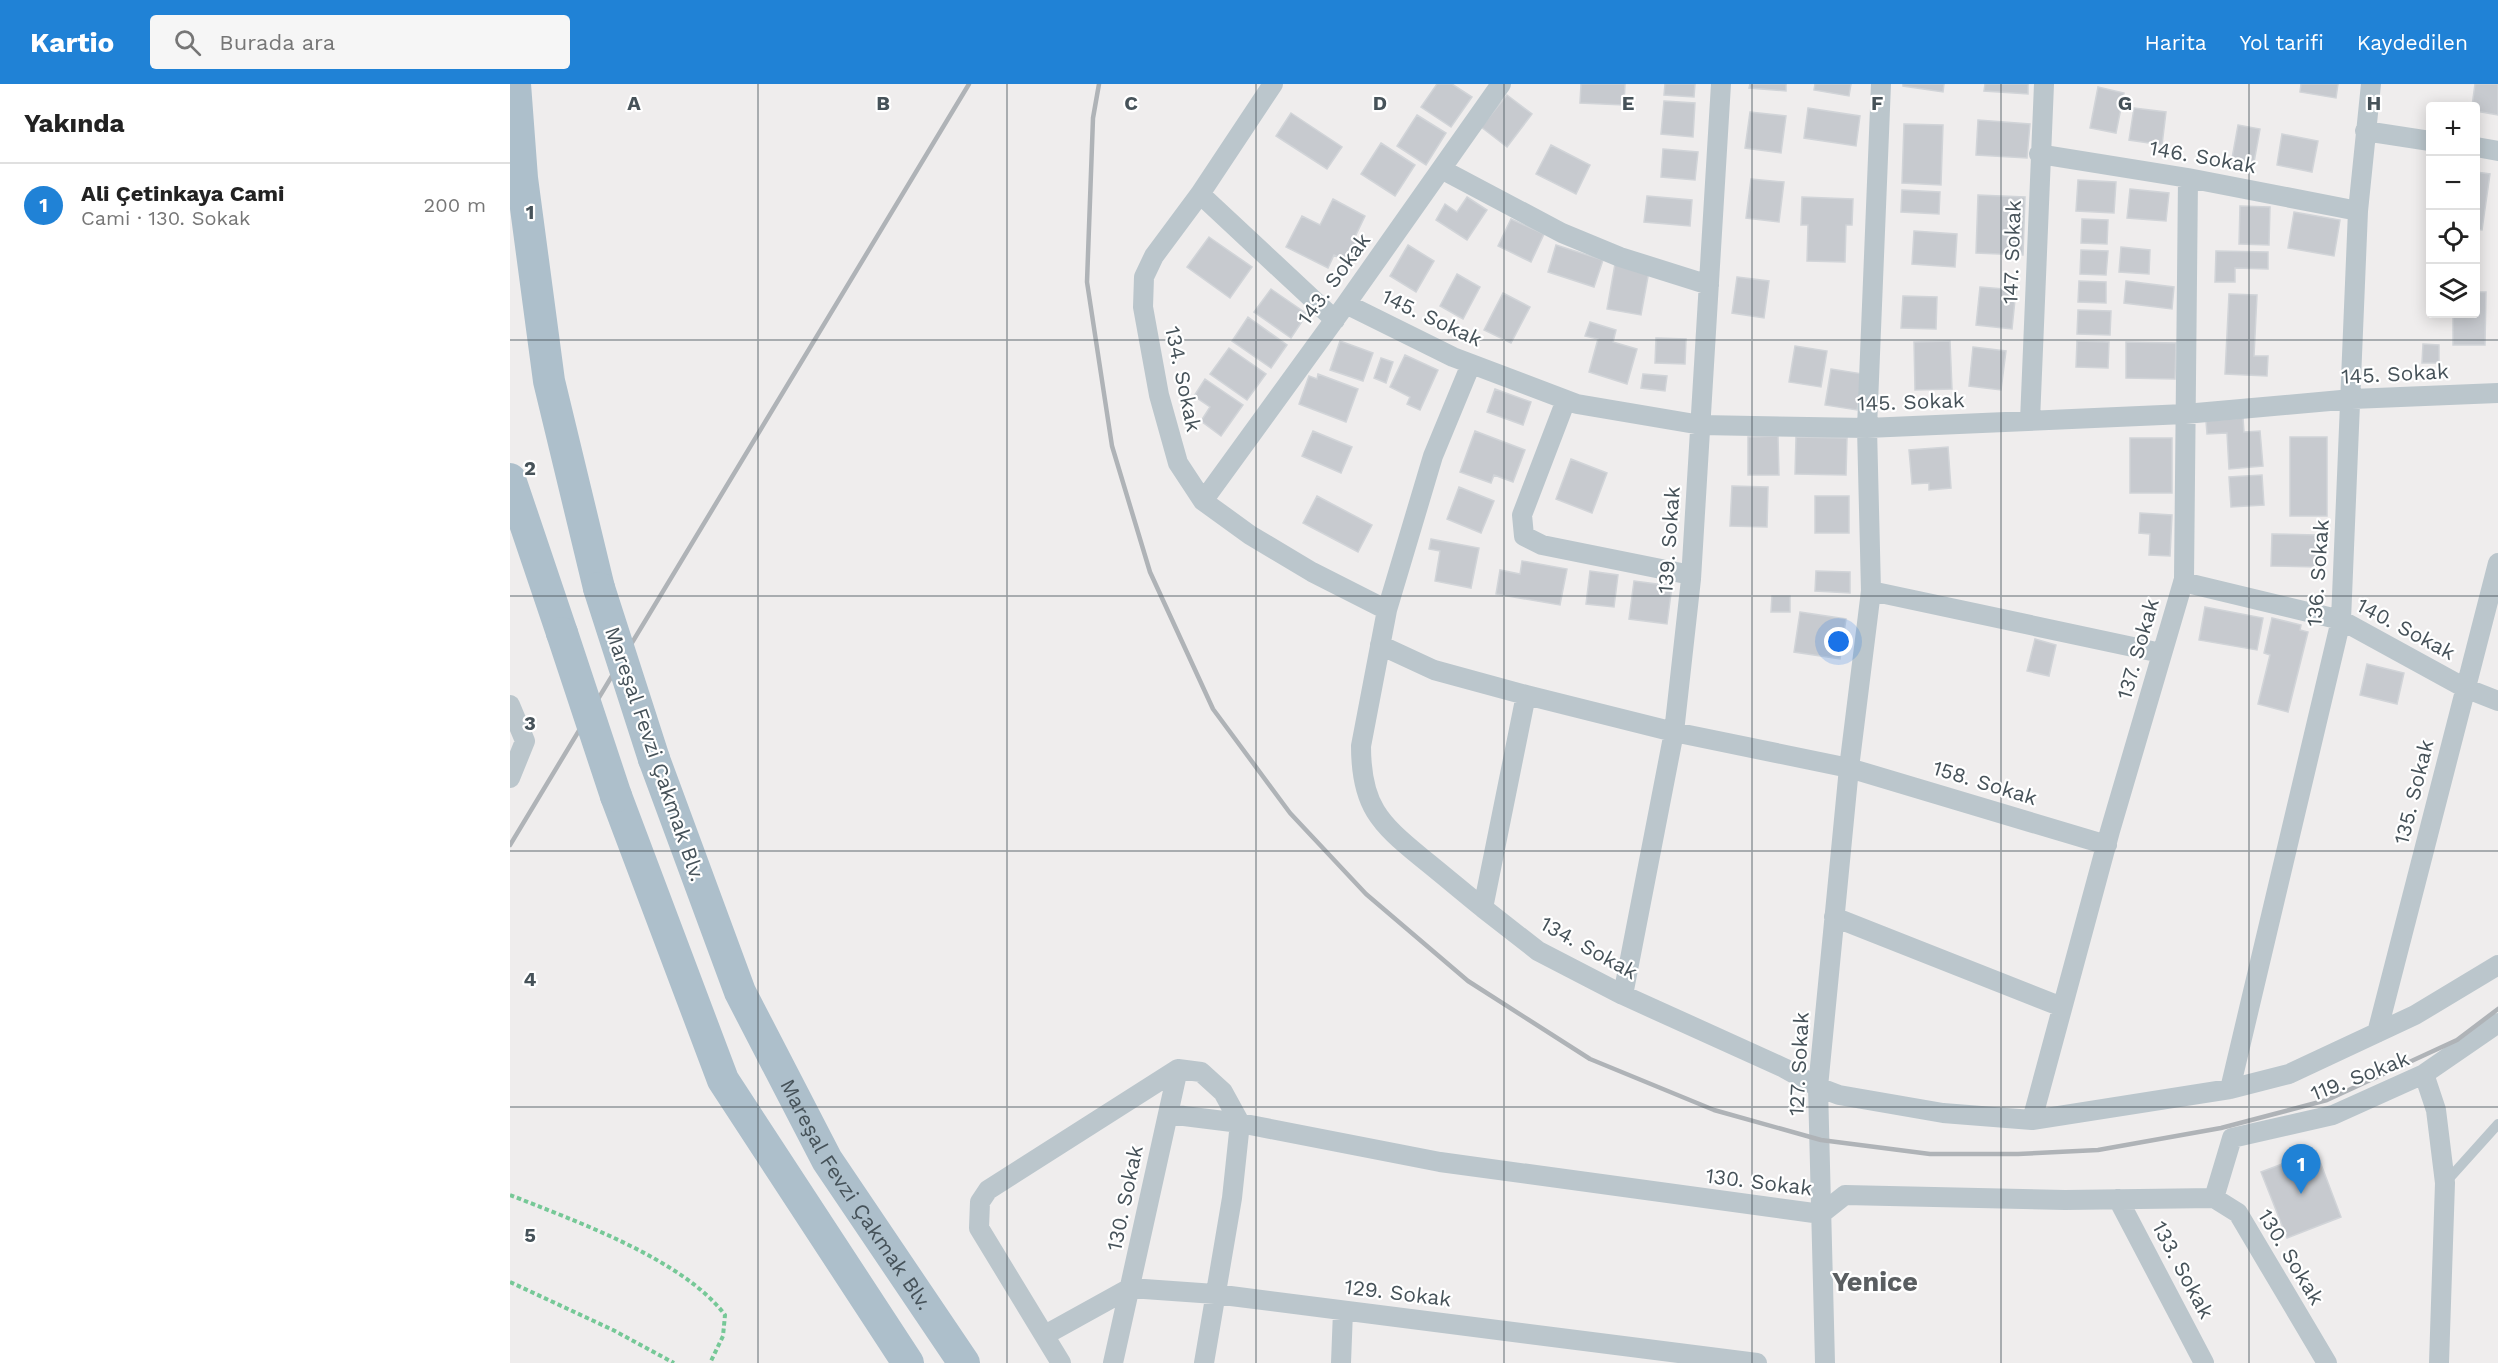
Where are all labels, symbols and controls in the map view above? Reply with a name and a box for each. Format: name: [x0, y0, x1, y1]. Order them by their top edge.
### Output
search box: [150, 15, 570, 69]
text: Kartio: [30, 26, 114, 59]
icon: search: [171, 26, 204, 59]
text: Burada ara: [219, 30, 335, 55]
text: Harita: [2145, 30, 2207, 55]
text: Yol tarifi: [2240, 30, 2324, 55]
text: Kaydedilen: [2357, 30, 2468, 55]
text: A: [627, 91, 641, 115]
text: B: [876, 91, 890, 115]
text: C: [1124, 91, 1138, 115]
text: D: [1373, 91, 1387, 115]
text: E: [1622, 91, 1634, 115]
text: F: [1871, 91, 1883, 115]
text: G: [2118, 91, 2132, 115]
text: H: [2367, 91, 2381, 115]
map controls: [2426, 102, 2480, 318]
button: +: [2426, 102, 2480, 156]
text: Yakında: [24, 108, 125, 138]
street label: 146. Sokak: [2148, 135, 2259, 178]
button: −: [2426, 156, 2480, 210]
text: Ali Çetinkaya Cami: [81, 181, 284, 206]
text: 1: [39, 193, 48, 217]
text: 200 m: [424, 193, 486, 217]
street label: 147. Sokak: [1997, 199, 2026, 304]
text: 1: [526, 200, 534, 224]
text: Cami · 130. Sokak: [81, 206, 250, 230]
button: locate: [2426, 210, 2480, 264]
street label: 143. Sokak: [1292, 228, 1375, 330]
button: layers: [2426, 264, 2480, 318]
street label: 145. Sokak: [1378, 283, 1486, 352]
street label: 134. Sokak: [1160, 324, 1207, 434]
street label: 145. Sokak: [2341, 358, 2449, 389]
street label: 145. Sokak: [1857, 387, 1965, 416]
text: 2: [524, 456, 536, 480]
street label: 139. Sokak: [1652, 485, 1685, 594]
street label: 136. Sokak: [2301, 518, 2334, 627]
street label: 140. Sokak: [2353, 592, 2460, 665]
street label: 137. Sokak: [2111, 596, 2164, 702]
street label: Mareşal Fevzi Çakmak Blv.: [600, 623, 711, 884]
your location: [1824, 627, 1853, 656]
text: 3: [524, 711, 536, 735]
street label: 135. Sokak: [2388, 737, 2439, 847]
street label: 158. Sokak: [1930, 755, 2040, 810]
street label: 134. Sokak: [1536, 911, 1642, 985]
text: 4: [524, 967, 537, 991]
street label: 127. Sokak: [1783, 1011, 1814, 1117]
street label: 119. Sokak: [2307, 1045, 2413, 1106]
street label: Mareşal Fevzi Çakmak Blv.: [775, 1075, 938, 1315]
street label: 130. Sokak: [1101, 1143, 1148, 1253]
pin: 1: [2282, 1144, 2320, 1194]
street label: 130. Sokak: [1704, 1163, 1814, 1200]
street label: 130. Sokak: [2253, 1204, 2330, 1309]
street label: 133. Sokak: [2147, 1217, 2220, 1323]
text: 5: [524, 1223, 536, 1247]
district label: Yenice: [1832, 1266, 1918, 1298]
street label: 129. Sokak: [1343, 1274, 1453, 1311]

